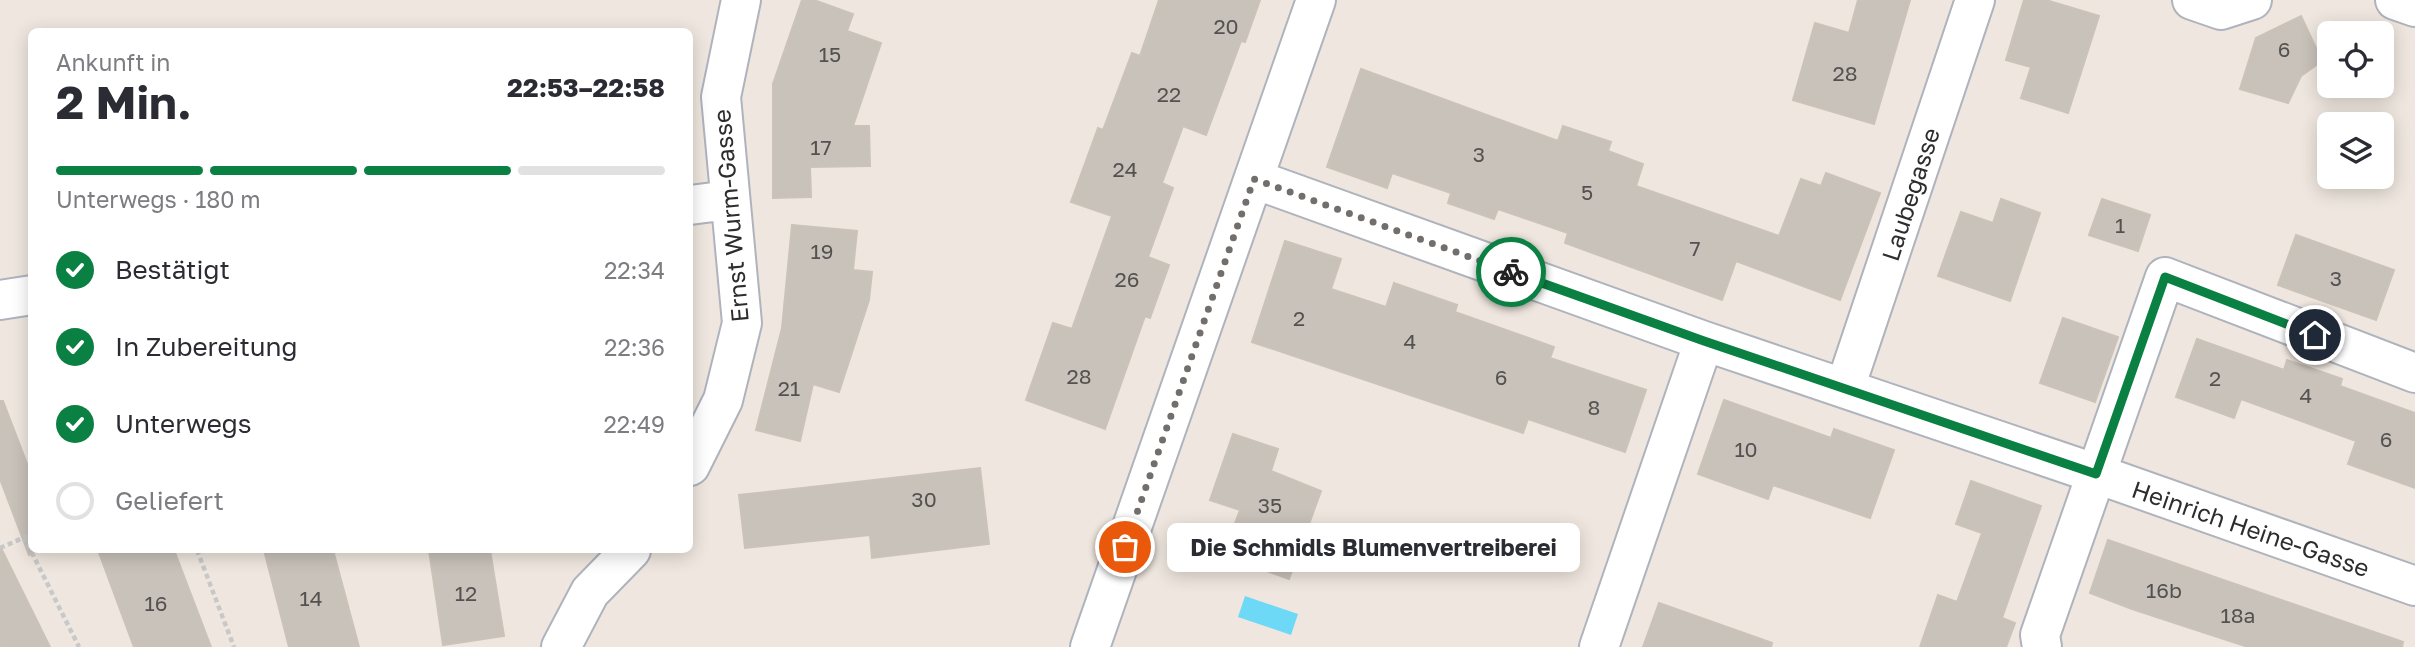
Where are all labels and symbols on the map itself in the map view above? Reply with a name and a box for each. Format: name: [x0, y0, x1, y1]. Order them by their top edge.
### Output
house number: 20: [1213, 13, 1239, 39]
house number: 6: [2278, 36, 2290, 62]
house number: 15: [819, 41, 841, 67]
house number: 28: [1833, 60, 1858, 86]
house number: 22: [1157, 81, 1181, 107]
street label: Ernst Wurm-Gasse: [706, 108, 754, 324]
street label: Laubegasse: [1875, 124, 1945, 264]
house number: 17: [810, 134, 832, 160]
house number: 3: [1473, 141, 1485, 167]
house number: 24: [1113, 156, 1138, 182]
house number: 5: [1581, 179, 1593, 205]
house number: 1: [2115, 212, 2125, 238]
house number: 7: [1689, 235, 1701, 261]
courier: [1476, 237, 1546, 307]
house number: 19: [811, 238, 833, 264]
house number: 3: [2330, 265, 2342, 291]
house number: 26: [1115, 266, 1139, 292]
house number: 2: [1293, 305, 1305, 331]
pin: [2285, 305, 2345, 365]
house number: 4: [1404, 328, 1416, 354]
house number: 28: [1067, 363, 1092, 389]
house number: 6: [1495, 364, 1507, 390]
house number: 2: [2209, 365, 2221, 391]
house number: 21: [778, 375, 800, 401]
house number: 4: [2300, 382, 2312, 408]
house number: 8: [1588, 394, 1600, 420]
house number: 6: [2380, 426, 2392, 452]
house number: 10: [1734, 436, 1758, 462]
street label: Heinrich Heine-Gasse: [2128, 474, 2374, 582]
house number: 30: [911, 486, 937, 512]
house number: 35: [1258, 492, 1282, 518]
pin: [1095, 517, 1155, 577]
callout: Die Schmidls Blumenvertreiberei: [1167, 522, 1580, 572]
house number: 16b: [2146, 577, 2182, 603]
house number: 12: [455, 580, 477, 606]
house number: 14: [300, 585, 323, 611]
house number: 16: [145, 590, 167, 616]
house number: 18a: [2221, 602, 2255, 628]

